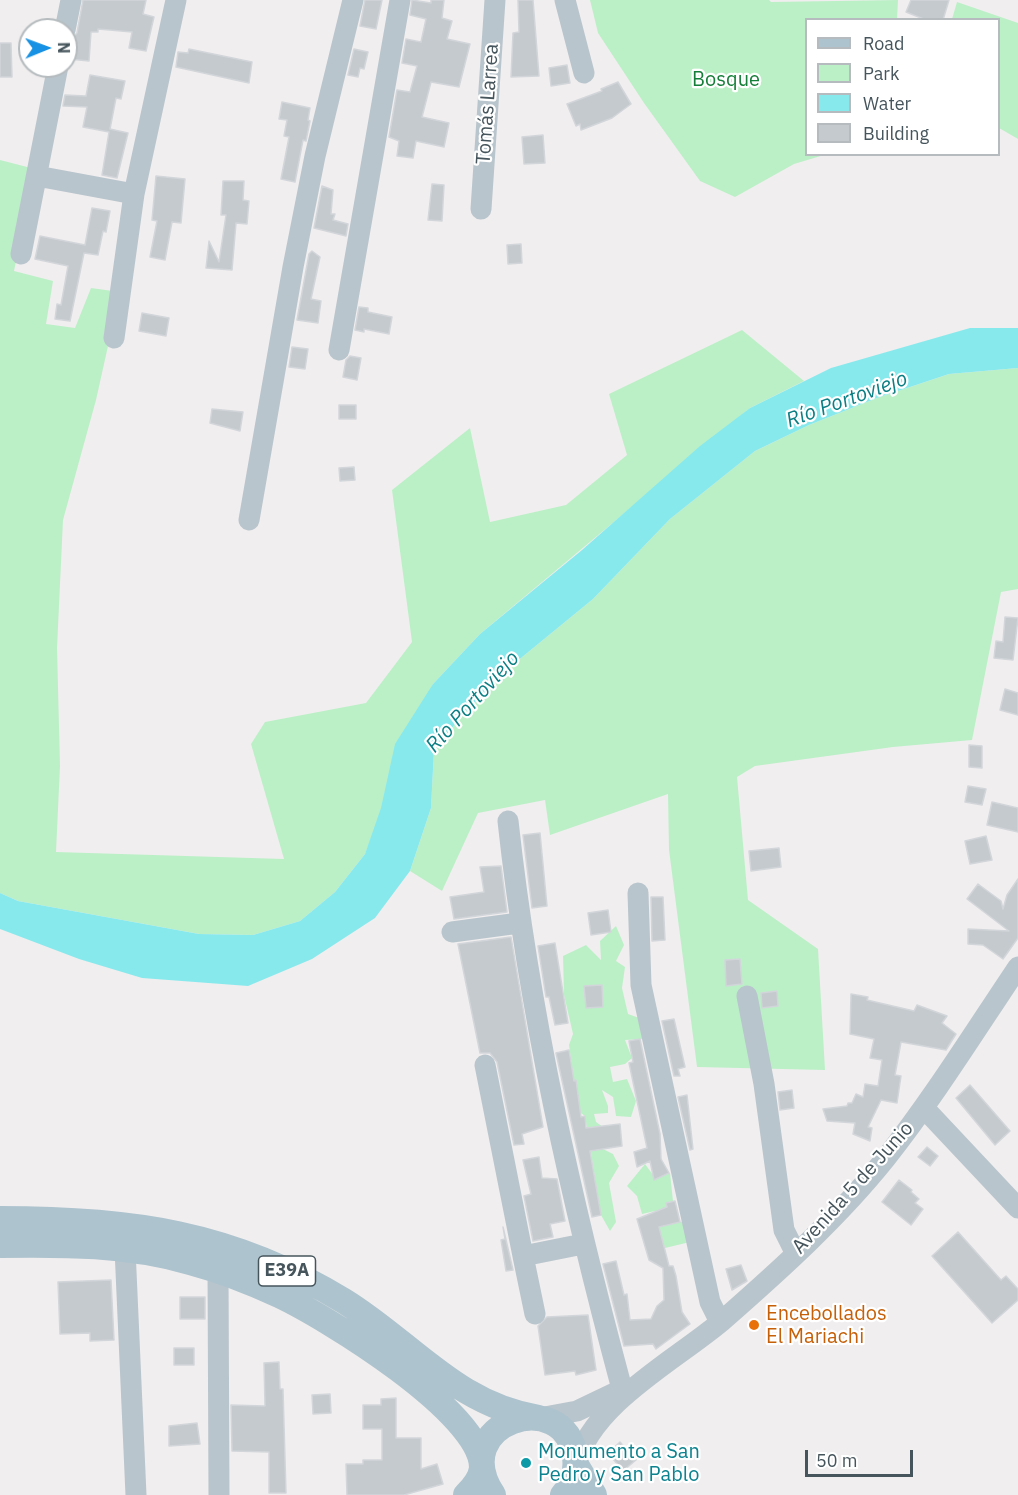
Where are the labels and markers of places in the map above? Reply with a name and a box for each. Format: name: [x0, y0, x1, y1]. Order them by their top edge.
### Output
place label: Encebollados El Mariachi: [766, 1302, 887, 1349]
marker: Encebollados El Mariachi: [747, 1318, 761, 1332]
place label: Monumento a San Pedro y San Pablo: [538, 1440, 700, 1487]
marker: Monumento a San Pedro y San Pablo: [519, 1456, 533, 1470]

